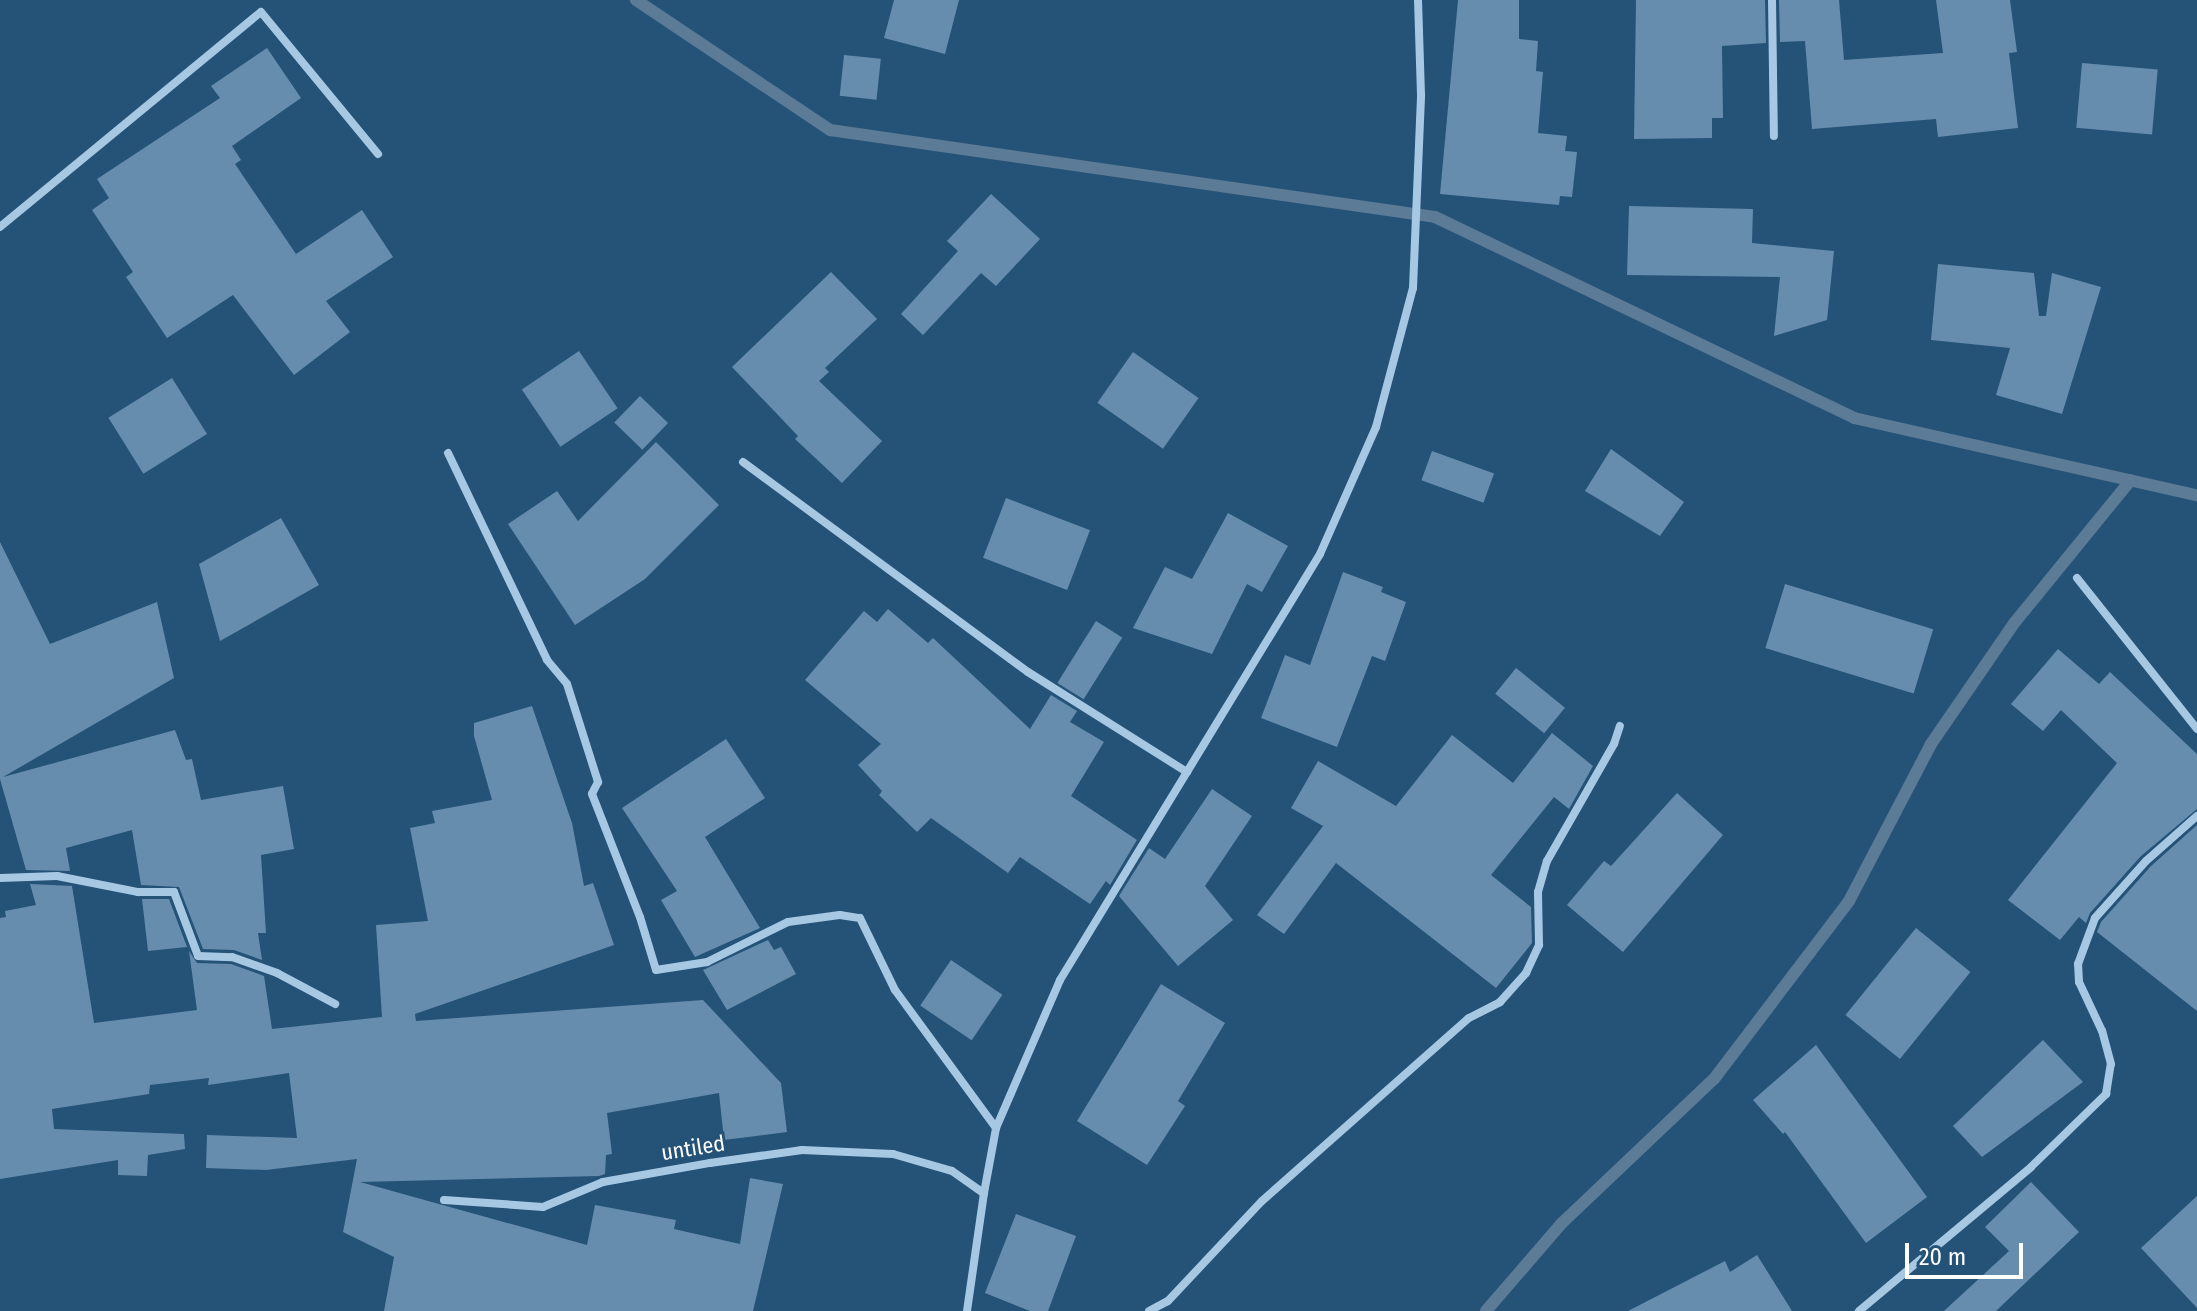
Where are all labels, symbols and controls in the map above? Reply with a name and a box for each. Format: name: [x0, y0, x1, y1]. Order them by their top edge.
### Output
street label: untiled: [659, 1130, 727, 1166]
scale bar: [1909, 1227, 2027, 1277]
text: 20 m: [1919, 1243, 1966, 1271]

